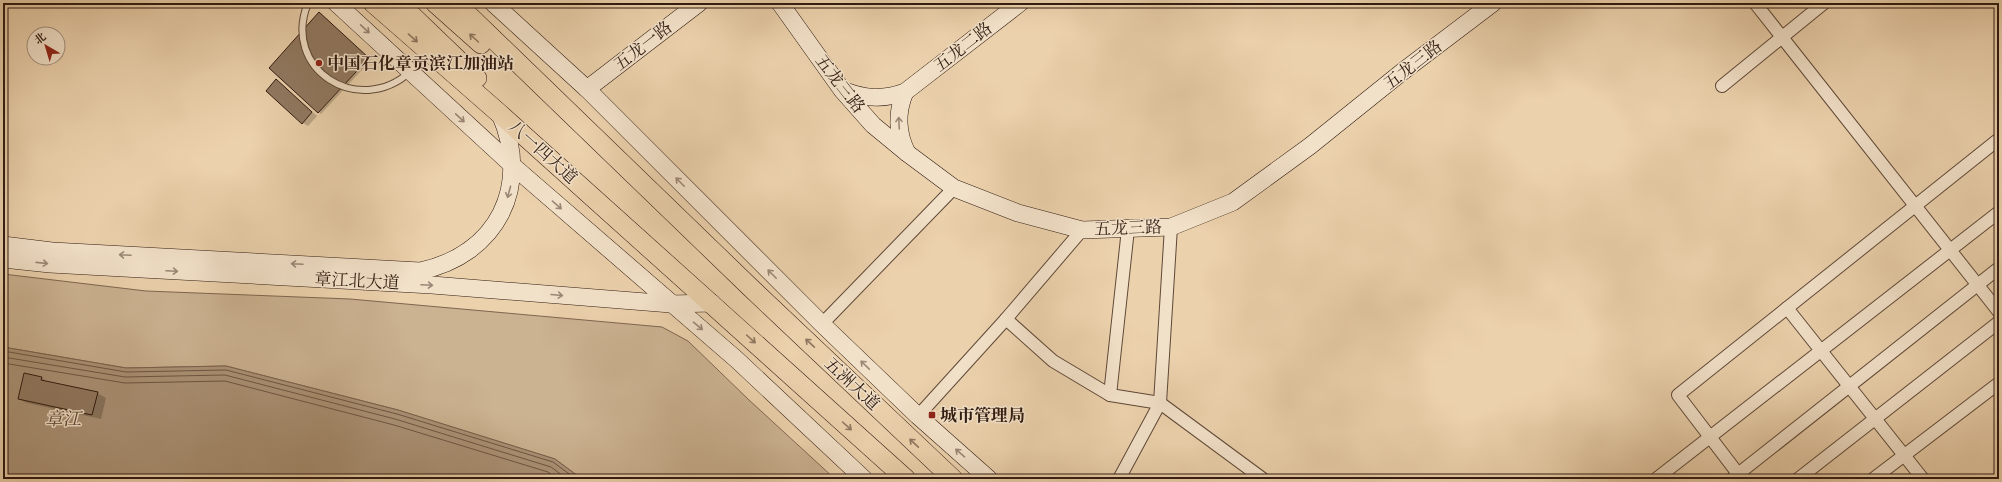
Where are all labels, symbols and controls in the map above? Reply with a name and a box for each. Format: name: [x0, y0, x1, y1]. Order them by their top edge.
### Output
street label: 五龙一路: [610, 17, 676, 75]
street label: 五龙二路: [930, 18, 996, 76]
one-way arrow: [360, 25, 370, 34]
north arrow: [26, 26, 66, 66]
text: 北: [32, 30, 48, 47]
one-way arrow: [408, 33, 418, 42]
one-way arrow: [469, 34, 479, 43]
street label: 五龙三路: [1380, 36, 1446, 94]
street label: 五龙三路: [811, 51, 869, 117]
place label: 中国石化章贡滨江加油站: [327, 53, 514, 74]
marker: 中国石化章贡滨江加油站: [314, 58, 324, 68]
one-way arrow: [455, 113, 465, 122]
street label: 八一四大道: [504, 116, 582, 188]
one-way arrow: [895, 117, 902, 130]
one-way arrow: [675, 177, 685, 187]
one-way arrow: [505, 186, 512, 199]
one-way arrow: [552, 200, 562, 209]
street label: 五龙三路: [1094, 216, 1162, 240]
one-way arrow: [119, 252, 132, 259]
one-way arrow: [35, 259, 48, 267]
one-way arrow: [291, 261, 304, 268]
one-way arrow: [165, 267, 178, 274]
street label: 章江北大道: [314, 268, 400, 294]
one-way arrow: [767, 269, 777, 279]
one-way arrow: [420, 281, 433, 288]
one-way arrow: [550, 291, 563, 298]
one-way arrow: [692, 322, 703, 331]
one-way arrow: [746, 334, 756, 343]
one-way arrow: [805, 339, 815, 348]
street label: 五洲大道: [820, 353, 884, 415]
one-way arrow: [860, 360, 870, 370]
place label: 城市管理局: [940, 405, 1025, 426]
water label: 章江: [45, 408, 84, 431]
marker: 城市管理局: [927, 410, 937, 420]
one-way arrow: [842, 421, 853, 430]
one-way arrow: [909, 438, 919, 447]
one-way arrow: [955, 449, 965, 458]

